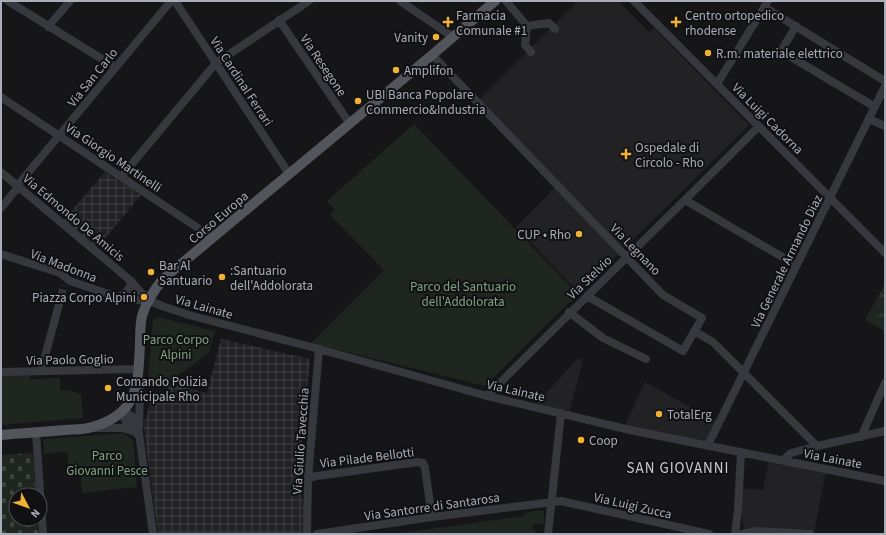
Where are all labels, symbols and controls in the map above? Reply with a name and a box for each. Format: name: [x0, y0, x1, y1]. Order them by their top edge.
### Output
place label: Farmacia Comunale #1: [456, 7, 527, 40]
place label: Centro ortopedico rhodense: [685, 7, 784, 40]
marker: Centro ortopedico rhodense: [670, 16, 682, 28]
marker: Farmacia Comunale #1: [443, 17, 453, 27]
place label: Vanity: [394, 29, 428, 47]
street label: Via Resegone: [296, 31, 351, 100]
marker: Vanity: [431, 32, 441, 42]
street label: Via Cardinal Ferrari: [206, 33, 277, 130]
street label: Via San Carlo: [63, 44, 122, 111]
place label: R.m. materiale elettrico: [716, 45, 843, 63]
marker: R.m. materiale elettrico: [703, 48, 713, 58]
place label: Amplifon: [404, 62, 453, 80]
marker: Amplifon: [391, 65, 401, 75]
street label: Via Luigi Cadorna: [728, 79, 807, 158]
place label: UBI Banca Popolare Commercio&Industria: [366, 86, 486, 119]
marker: UBI Banca Popolare Commercio&Industria: [353, 96, 363, 106]
street label: Via Giorgio Martinelli: [62, 119, 165, 197]
place label: Ospedale di Circolo - Rho: [635, 139, 704, 172]
marker: Ospedale di Circolo - Rho: [620, 148, 632, 160]
street label: Via Edmondo De Amicis: [19, 170, 128, 266]
street label: Corso Europa: [185, 187, 252, 248]
street label: Via Generale Armando Diaz: [747, 191, 827, 331]
street label: Via Legnano: [606, 220, 665, 280]
place label: CUP • Rho: [517, 226, 571, 244]
marker: CUP • Rho: [574, 229, 584, 239]
street label: Via Madonna: [28, 245, 100, 287]
street label: Via Stelvio: [563, 252, 616, 304]
place label: Bar Al Santuario: [159, 257, 212, 290]
place label: :Santuario dell'Addolorata: [230, 262, 313, 295]
marker: Bar Al Santuario: [146, 267, 156, 277]
marker: :Santuario dell'Addolorata: [217, 272, 227, 282]
park label: Parco del Santuario dell'Addolorata: [410, 278, 516, 311]
place label: Piazza Corpo Alpini: [32, 289, 136, 307]
street label: Via Lainate: [173, 290, 235, 324]
marker: Piazza Corpo Alpini: [139, 292, 149, 302]
park label: Parco Corpo Alpini: [143, 331, 209, 364]
street label: Via Paolo Goglio: [26, 350, 114, 370]
place label: Comando Polizia Municipale Rho: [116, 373, 208, 406]
street label: Via Lainate: [485, 376, 547, 406]
marker: Comando Polizia Municipale Rho: [103, 383, 113, 393]
street label: Via Giulio Tavecchia: [288, 387, 314, 495]
place label: TotalErg: [667, 406, 712, 424]
marker: TotalErg: [654, 409, 664, 419]
place label: Coop: [589, 432, 618, 450]
marker: Coop: [576, 435, 586, 445]
street label: Via Pilade Bellotti: [319, 443, 415, 473]
street label: Via Lainate: [802, 444, 864, 473]
park label: Parco Giovanni Pesce: [66, 447, 148, 480]
district label: SAN GIOVANNI: [627, 458, 729, 479]
north arrow: [8, 487, 48, 527]
street label: Via Luigi Zucca: [592, 488, 674, 524]
street label: Via Santorre di Santarosa: [363, 489, 501, 525]
text: N: [27, 506, 43, 521]

